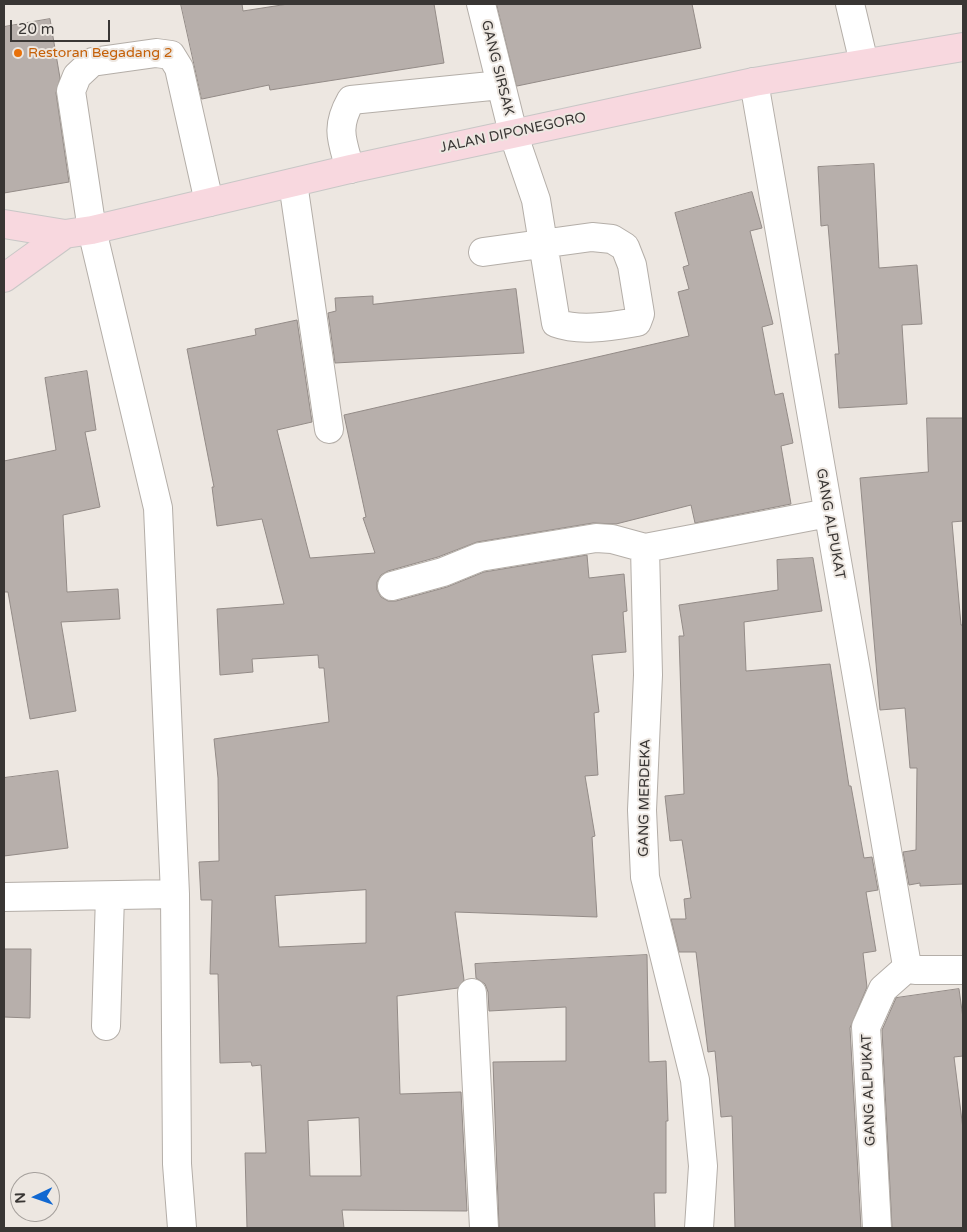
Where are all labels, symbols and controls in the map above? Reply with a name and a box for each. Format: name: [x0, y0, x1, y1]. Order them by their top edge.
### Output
scale bar: [12, 10, 112, 42]
street label: GANG SIRSAK: [477, 19, 517, 117]
text: 20 m: [18, 20, 55, 38]
place label: Restoran Begadang 2: [28, 45, 172, 61]
marker: Restoran Begadang 2: [12, 47, 24, 59]
street label: JALAN DIPONEGORO: [439, 109, 587, 157]
street label: GANG ALPUKAT: [812, 467, 848, 581]
street label: GANG MERDEKA: [636, 739, 654, 857]
street label: GANG ALPUKAT: [859, 1034, 879, 1146]
north arrow: [10, 1172, 60, 1222]
text: N: [12, 1192, 29, 1204]

